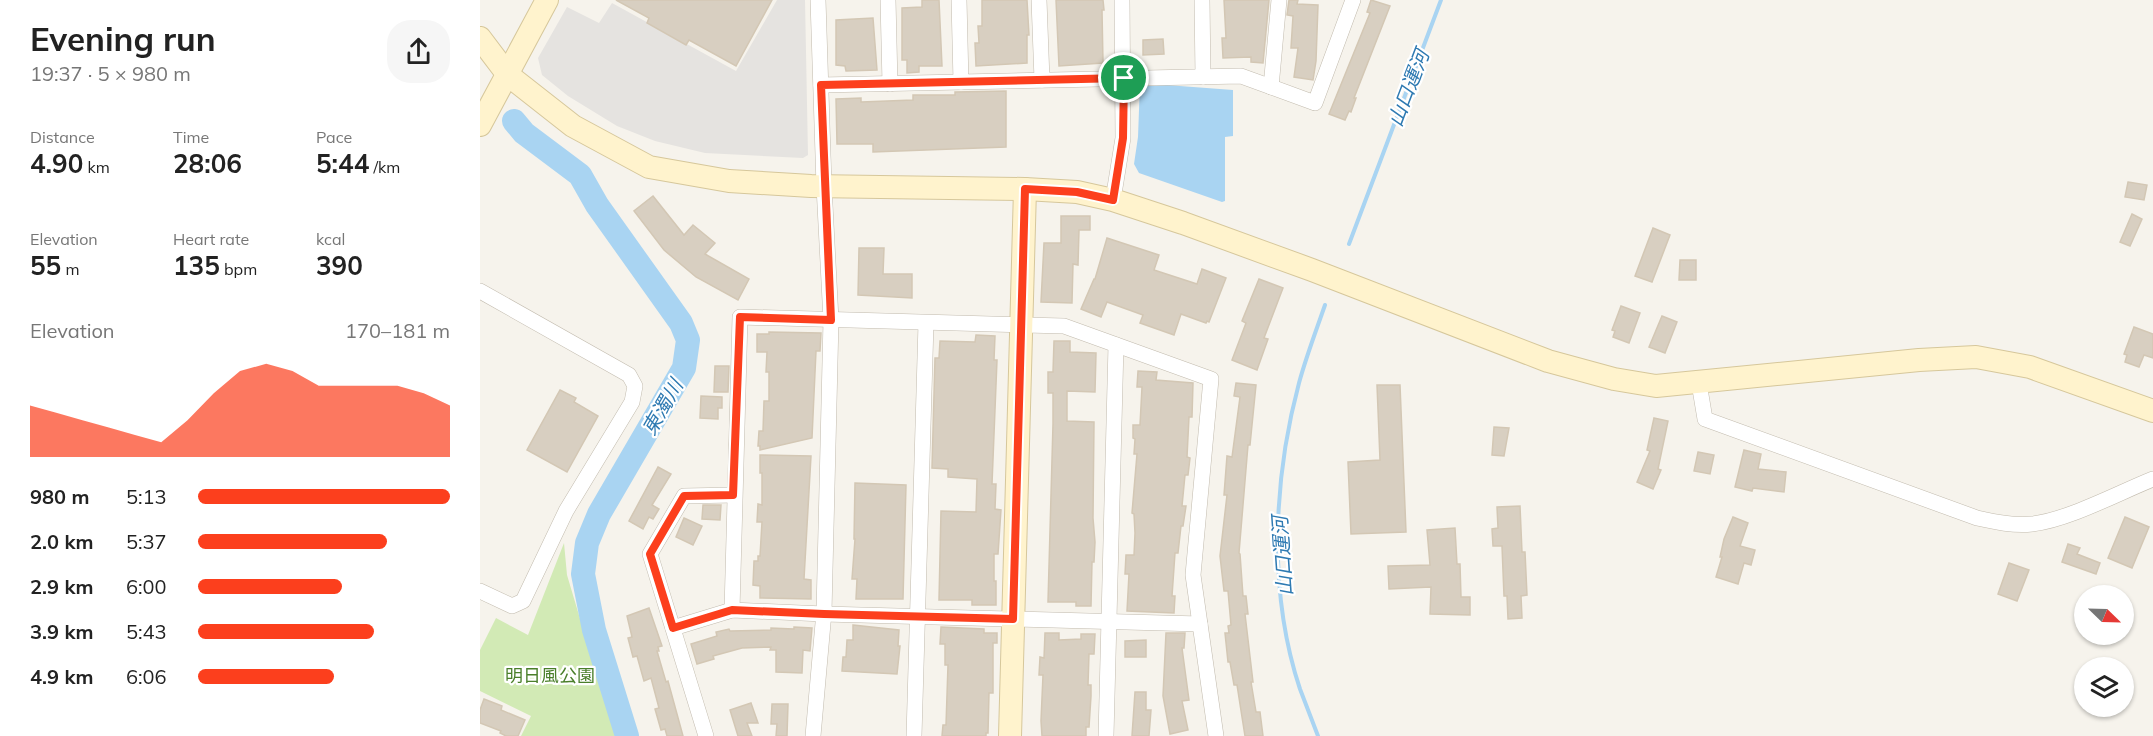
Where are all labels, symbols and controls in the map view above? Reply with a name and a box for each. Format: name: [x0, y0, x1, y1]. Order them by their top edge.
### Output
text: Evening run: [30, 18, 216, 59]
button: share: [387, 20, 450, 83]
water label: 山口運河: [1382, 42, 1435, 130]
pin: [1098, 52, 1149, 103]
text: 19:37 · 5 × 980 m: [30, 61, 191, 86]
icon: arrive: [1107, 61, 1140, 94]
text: Distance: [30, 127, 95, 147]
text: Time: [173, 127, 209, 147]
text: Pace: [316, 127, 352, 147]
text: 4.90: [30, 147, 83, 180]
text: 28:06: [173, 147, 242, 180]
text: 5:44: [316, 147, 369, 180]
text: km: [83, 157, 110, 177]
text: /km: [369, 157, 400, 177]
text: Elevation: [30, 229, 98, 249]
text: Heart rate: [173, 229, 249, 249]
text: kcal: [316, 229, 345, 249]
text: 55: [30, 249, 61, 282]
text: 135: [173, 249, 220, 282]
text: 390: [316, 249, 363, 282]
text: m: [61, 259, 79, 279]
text: bpm: [220, 259, 257, 279]
text: Elevation: [30, 318, 115, 343]
text: 170–181 m: [345, 318, 450, 343]
water label: 東濁川: [636, 373, 689, 439]
text: 980 m: [30, 484, 89, 509]
text: 5:13: [126, 484, 167, 509]
water label: 山口運河: [1266, 511, 1297, 597]
text: 2.0 km: [30, 529, 93, 554]
text: 5:37: [126, 529, 167, 554]
text: 2.9 km: [30, 574, 93, 599]
text: 6:00: [126, 574, 167, 599]
north arrow: [2074, 585, 2134, 645]
map controls: [2074, 585, 2134, 717]
text: 3.9 km: [30, 619, 93, 644]
text: 5:43: [126, 619, 167, 644]
button: layers: [2074, 657, 2134, 717]
text: 4.9 km: [30, 664, 93, 689]
text: 6:06: [126, 664, 167, 689]
park label: 明日風公園: [505, 664, 595, 687]

